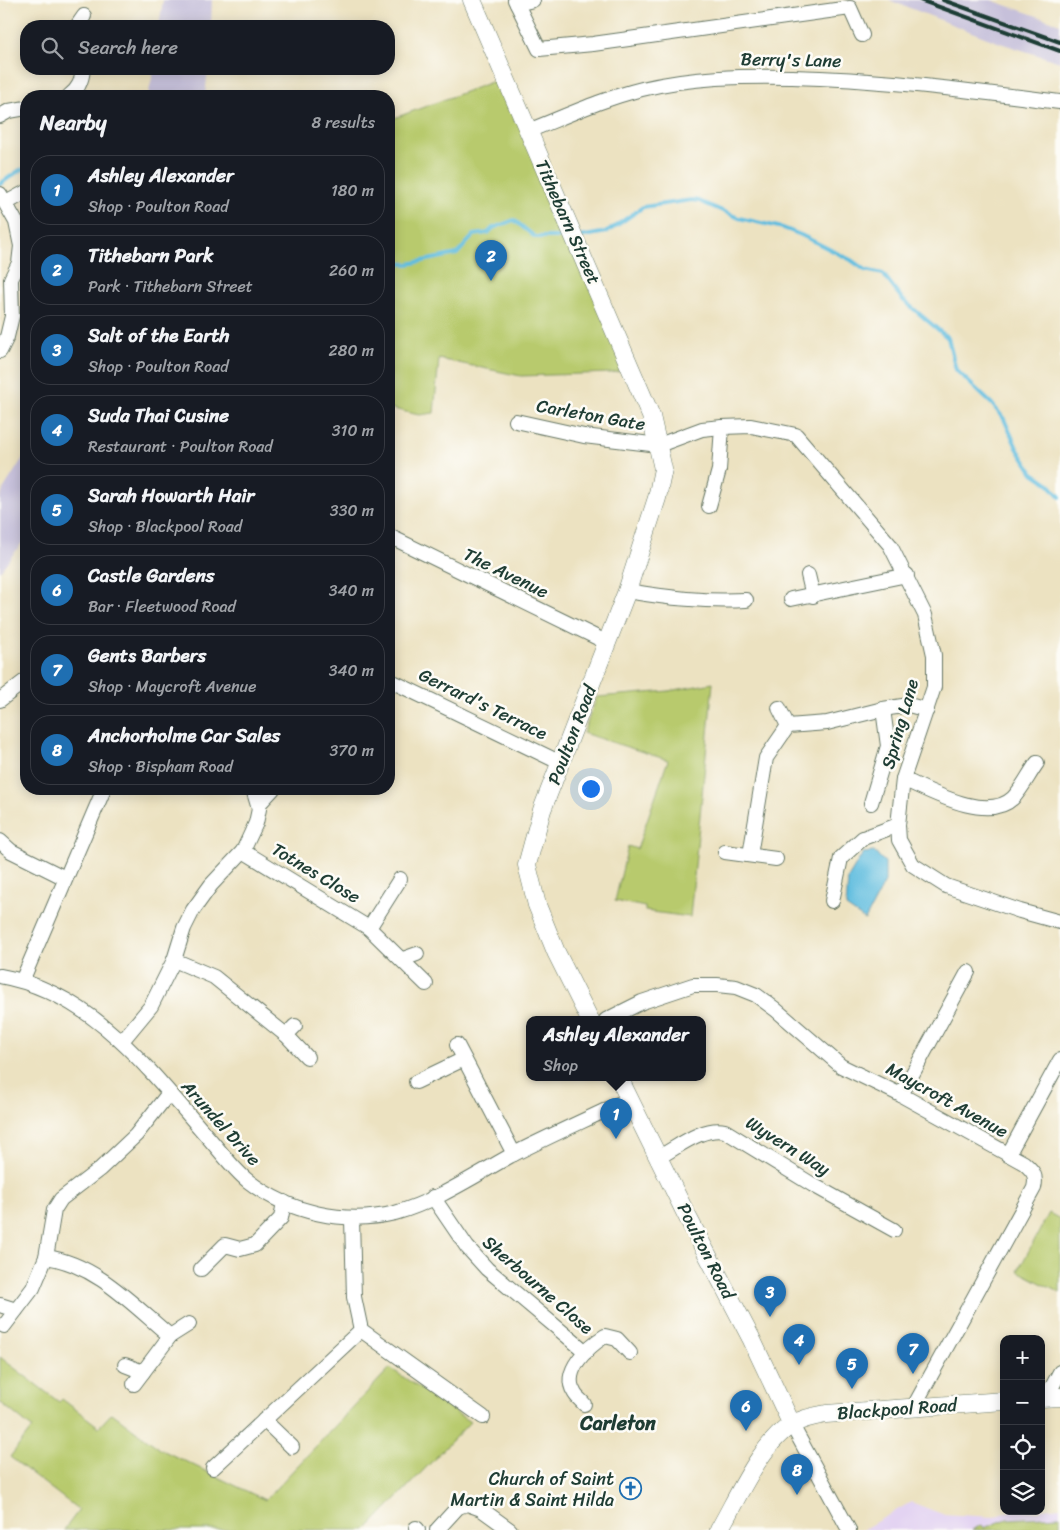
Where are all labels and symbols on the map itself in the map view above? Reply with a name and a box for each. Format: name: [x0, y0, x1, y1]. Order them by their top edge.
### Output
street label: Berry's Lane: [740, 43, 842, 77]
street label: Tithebarn Street: [526, 154, 610, 290]
pin: 2: [475, 240, 507, 281]
street label: Carleton Gate: [534, 390, 648, 440]
street label: The Avenue: [458, 539, 554, 607]
street label: Gerrard's Terrace: [413, 659, 553, 749]
street label: Spring Lane: [872, 675, 928, 773]
street label: Poulton Road: [538, 679, 606, 790]
your location: [578, 776, 604, 802]
street label: Totnes Close: [265, 834, 367, 912]
street label: Maycroft Avenue: [880, 1053, 1014, 1147]
street label: Arundel Drive: [172, 1071, 269, 1174]
pin: 1: [600, 1098, 632, 1139]
street label: Wyvern Way: [739, 1107, 837, 1185]
street label: Poulton Road: [668, 1197, 745, 1306]
street label: Sherbourne Close: [475, 1227, 601, 1343]
pin: 3: [754, 1276, 786, 1317]
pin: 4: [783, 1324, 815, 1365]
pin: 7: [897, 1333, 929, 1374]
pin: 5: [836, 1348, 868, 1389]
street label: Blackpool Road: [836, 1389, 959, 1429]
pin: 6: [730, 1390, 762, 1431]
district label: Carleton: [579, 1406, 656, 1441]
pin: 8: [781, 1454, 813, 1495]
place label: Church of Saint Martin & Saint Hilda: [451, 1463, 614, 1516]
church icon: Church of Saint Martin & Saint Hilda: [618, 1477, 642, 1501]

